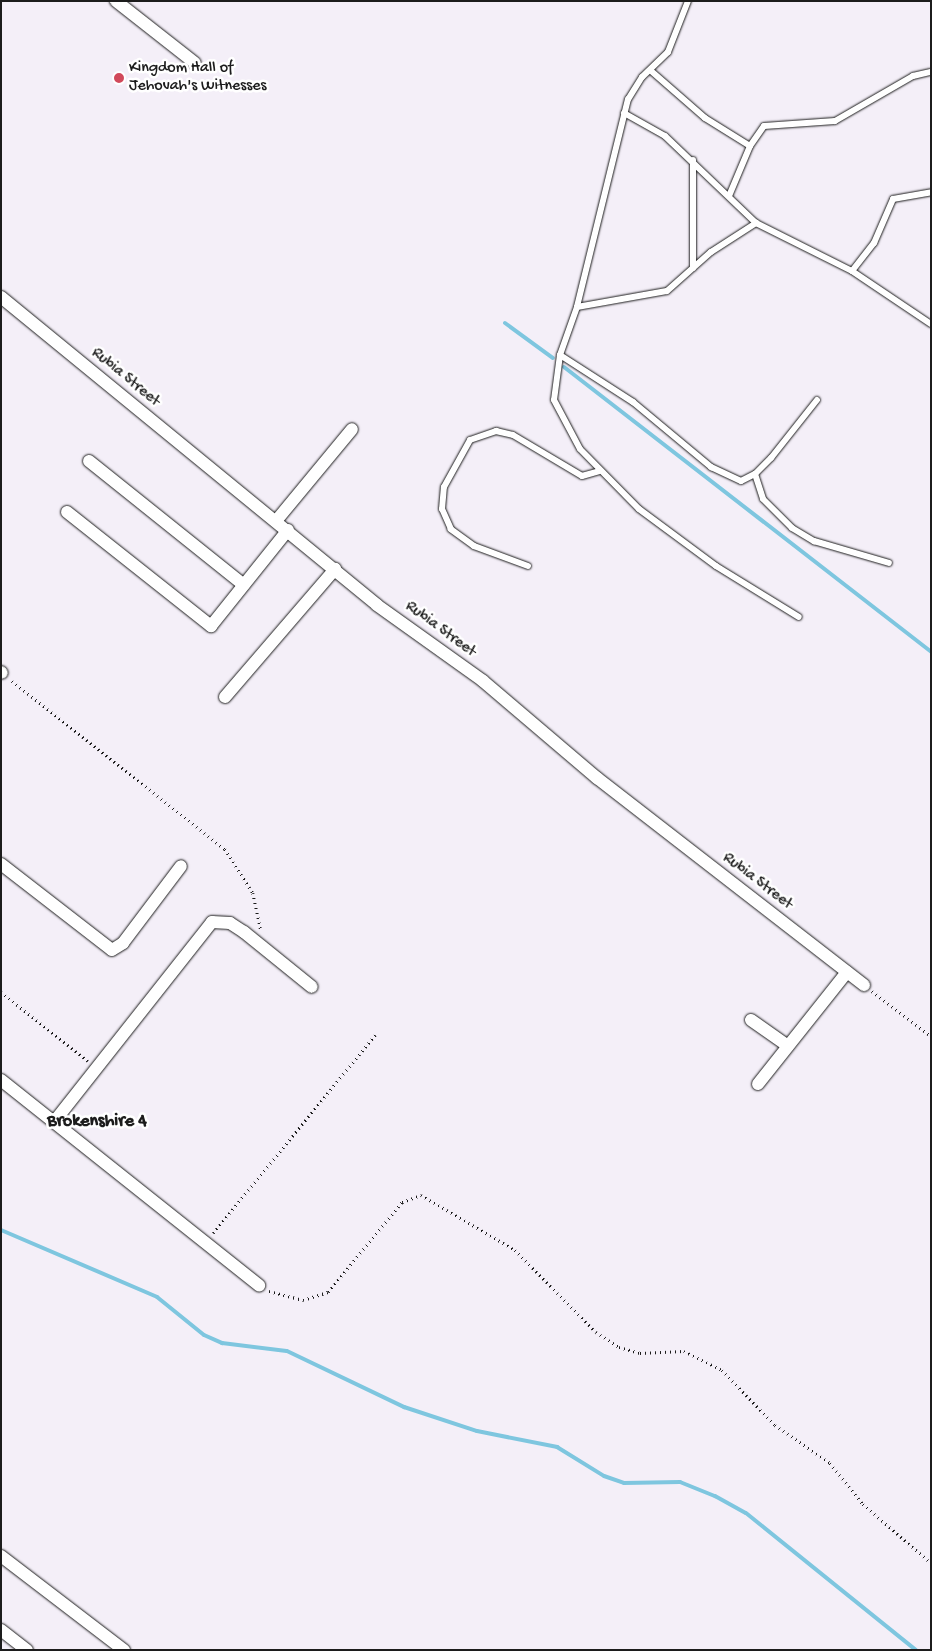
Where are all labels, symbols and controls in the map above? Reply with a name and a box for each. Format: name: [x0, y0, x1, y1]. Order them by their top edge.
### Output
place label: Kingdom Hall of Jehovah's Witnesses: [129, 59, 266, 97]
marker: Kingdom Hall of Jehovah's Witnesses: [113, 72, 125, 84]
street label: Rubia Street: [87, 344, 163, 412]
street label: Rubia Street: [401, 598, 479, 662]
street label: Rubia Street: [718, 849, 796, 915]
district label: Brokenshire 4: [47, 1111, 147, 1133]

